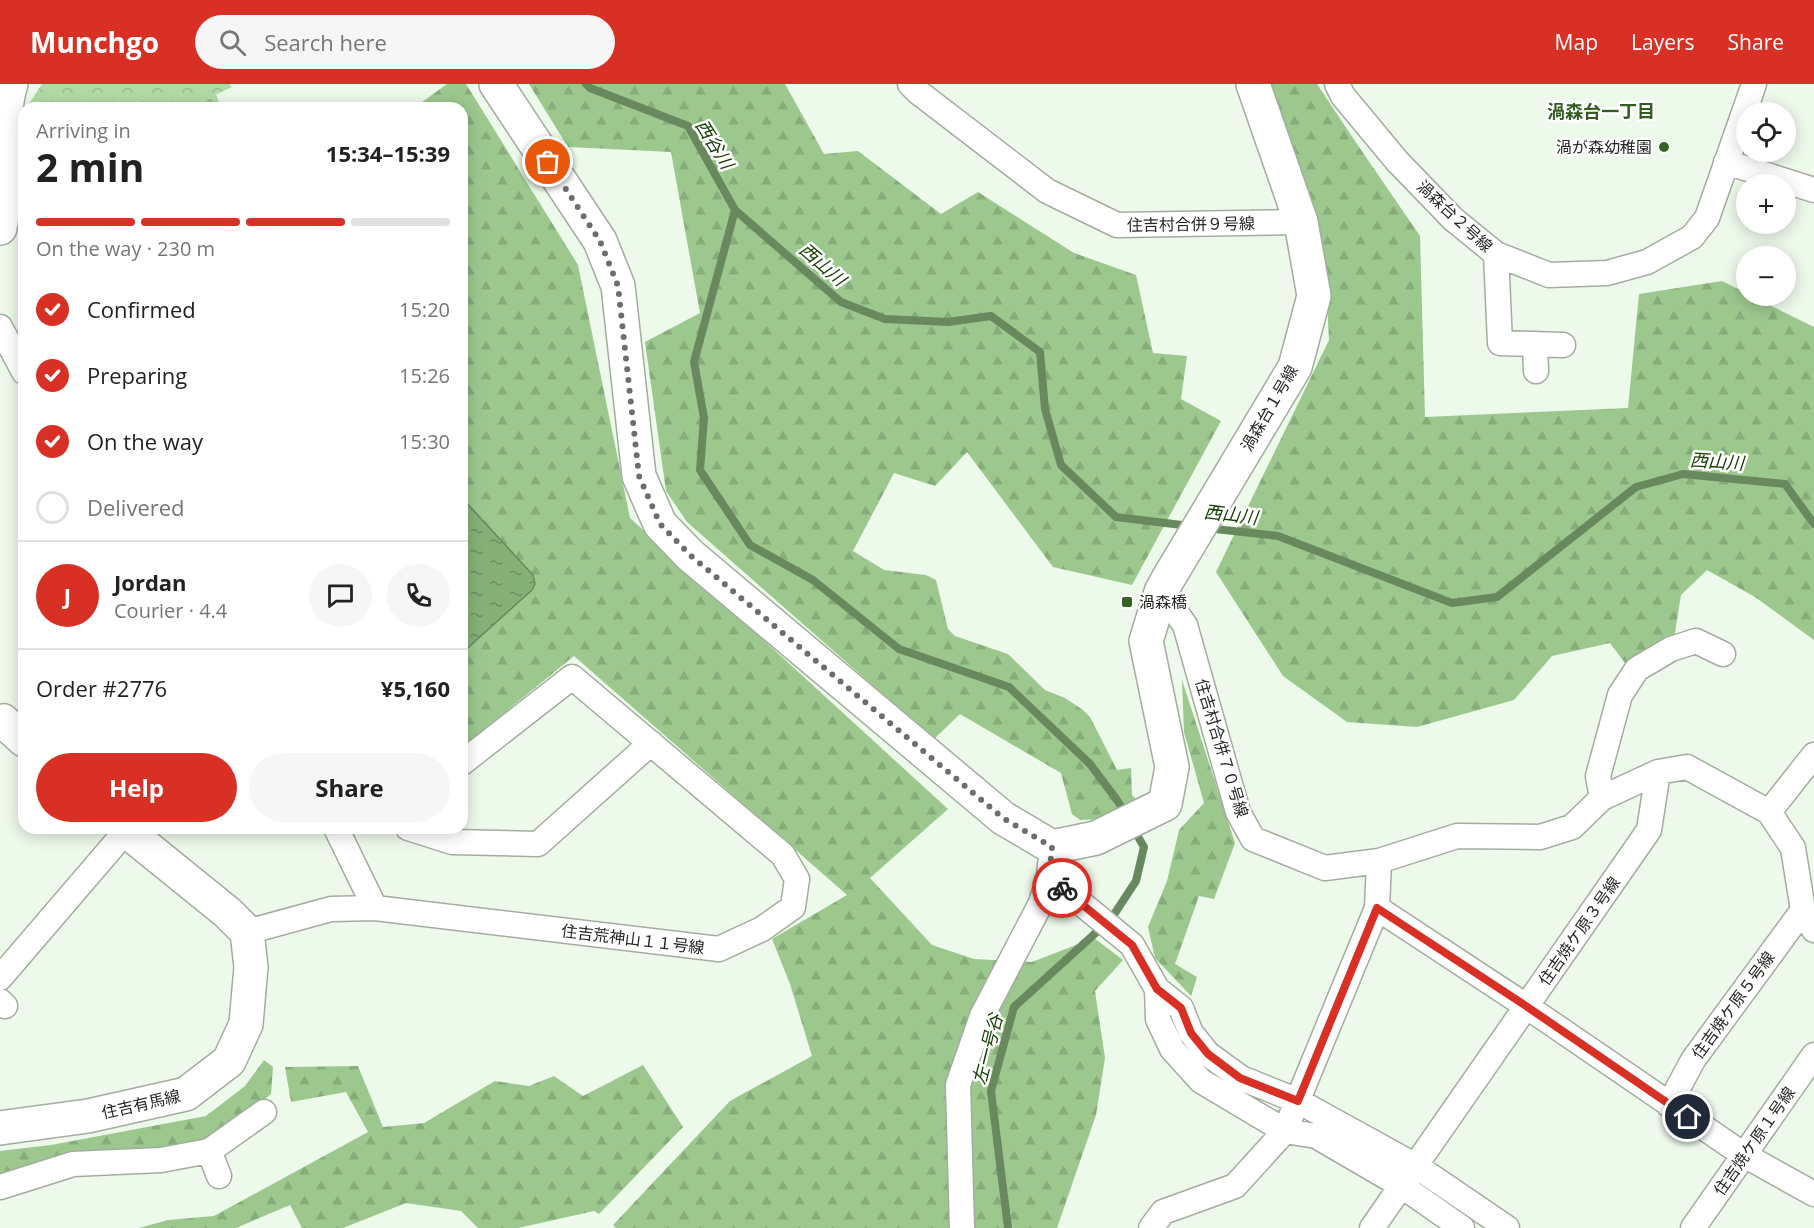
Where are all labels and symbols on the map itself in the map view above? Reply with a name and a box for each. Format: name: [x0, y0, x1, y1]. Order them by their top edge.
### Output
district label: 渦森台一丁目: [1547, 99, 1655, 123]
water label: 西谷川: [691, 115, 741, 175]
pin: [522, 136, 573, 187]
place label: 渦が森幼稚園: [1556, 136, 1652, 158]
marker: 渦が森幼稚園: [1657, 140, 1671, 154]
street label: 渦森台２号線: [1412, 175, 1498, 257]
street label: 住吉村合併９号線: [1127, 212, 1255, 236]
water label: 西山川: [795, 237, 853, 292]
street label: 渦森台１号線: [1235, 361, 1303, 455]
water label: 西山川: [1689, 447, 1747, 475]
water label: 西山川: [1203, 499, 1261, 529]
place label: 渦森橋: [1139, 591, 1187, 613]
marker: 渦森橋: [1120, 595, 1134, 609]
street label: 住吉村合併７０号線: [1190, 676, 1254, 820]
courier: [1032, 858, 1092, 918]
street label: 住吉焼ケ原３号線: [1533, 872, 1625, 990]
street label: 住吉荒神山１１号線: [560, 919, 706, 959]
street label: 住吉焼ケ原５号線: [1686, 947, 1780, 1063]
water label: 左一号谷: [967, 1009, 1008, 1087]
street label: 住吉焼ケ原１号線: [1708, 1082, 1800, 1200]
street label: 住吉有馬線: [100, 1084, 182, 1124]
pin: [1662, 1091, 1713, 1142]

